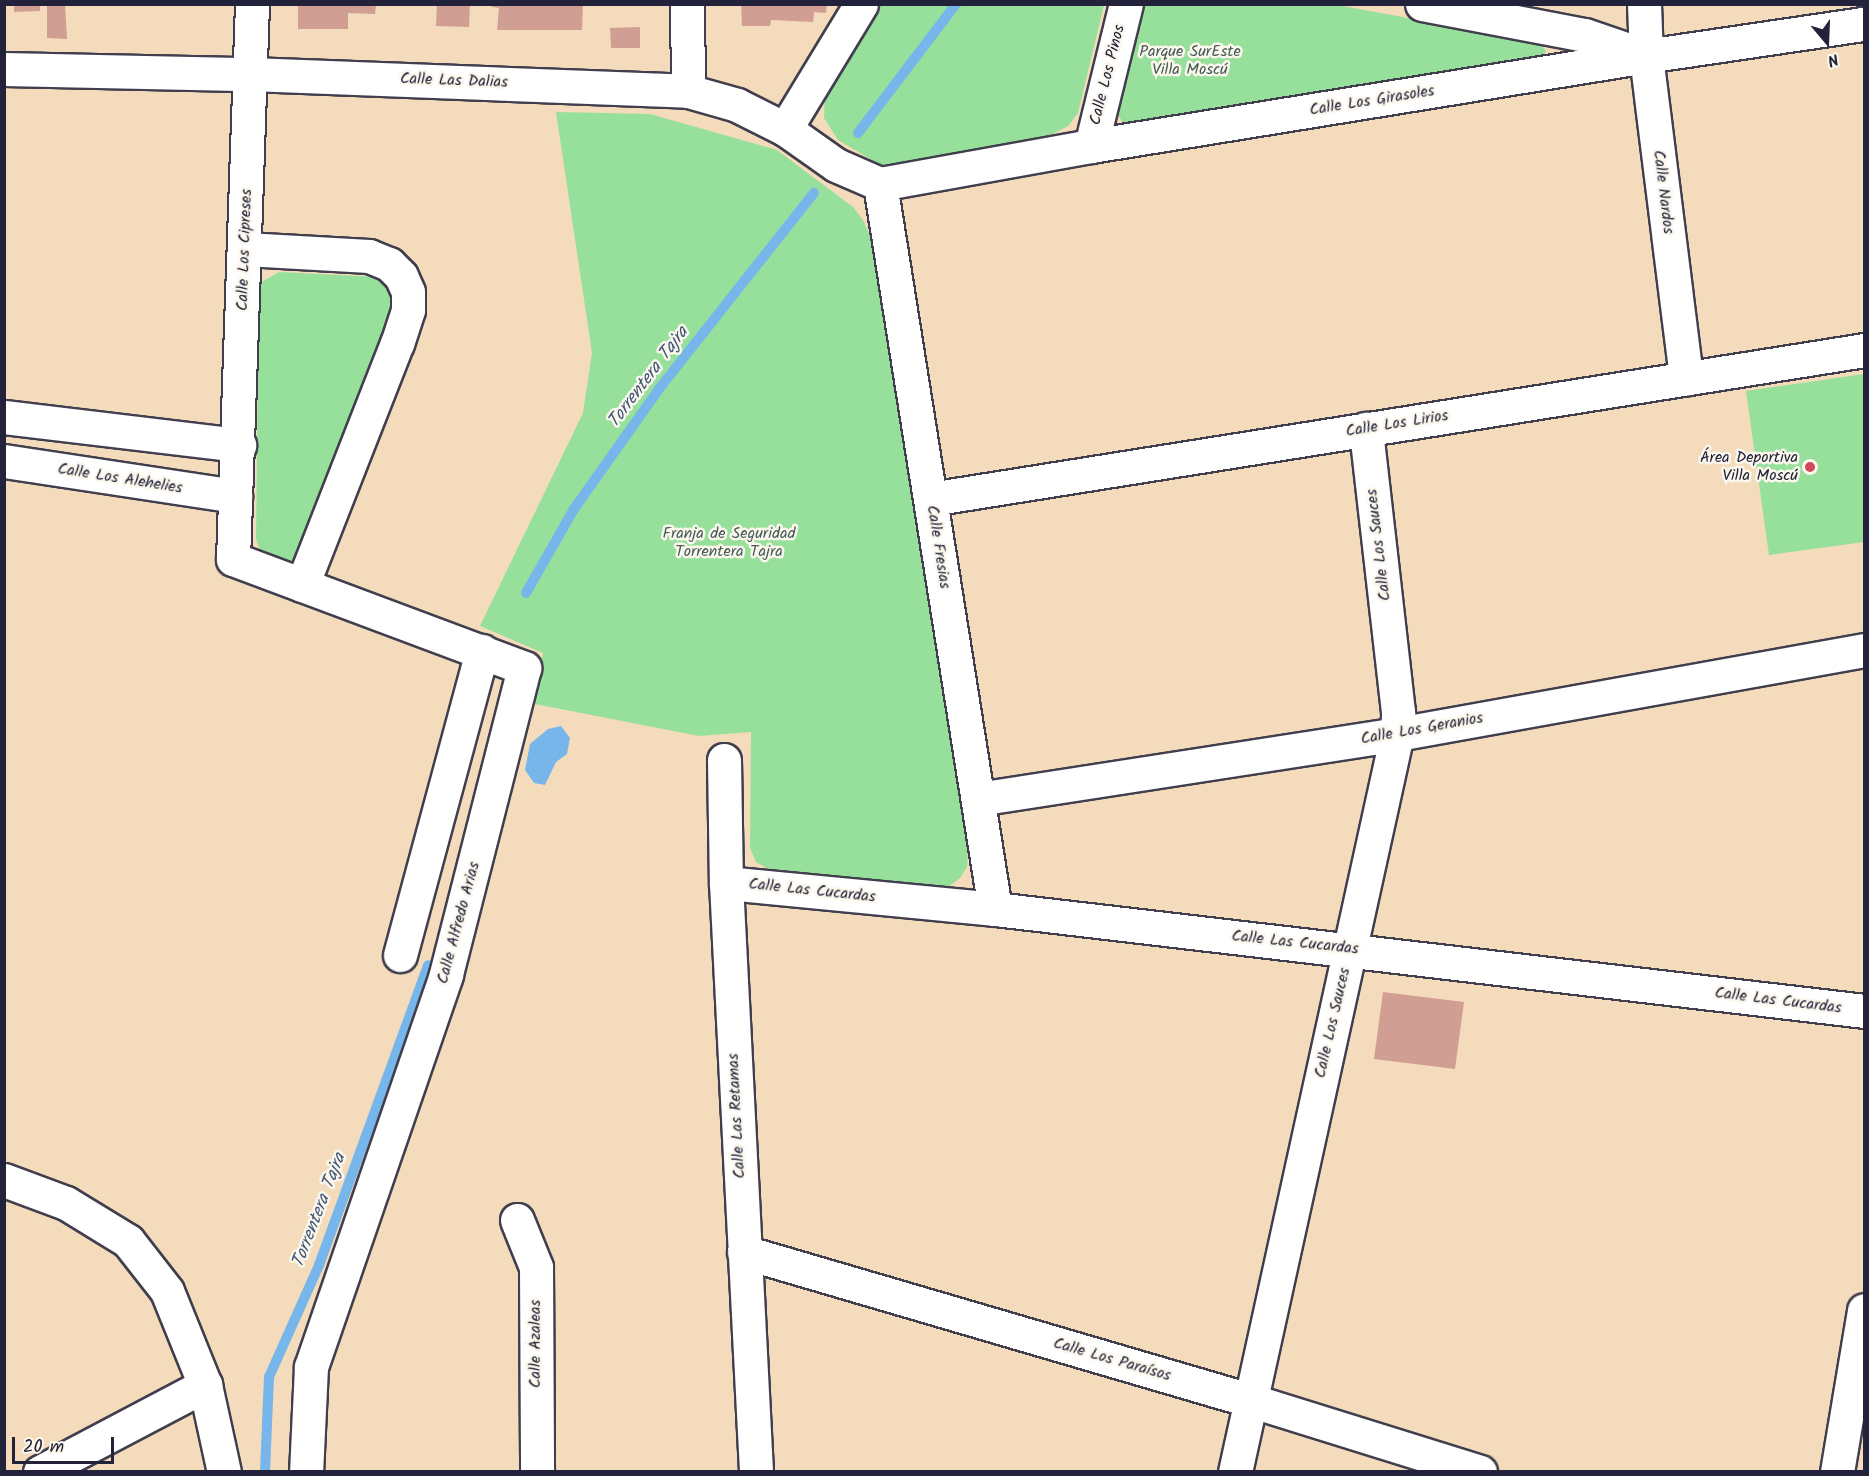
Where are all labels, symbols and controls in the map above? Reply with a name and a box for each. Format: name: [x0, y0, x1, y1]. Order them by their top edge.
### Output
north arrow: [1797, 12, 1857, 72]
street label: Calle Los Pinos: [1086, 23, 1130, 127]
park label: Parque SurEste Villa Moscú: [1139, 42, 1241, 80]
text: N: [1824, 46, 1842, 73]
street label: Calle Las Dalias: [400, 70, 508, 92]
street label: Calle Los Girasoles: [1308, 82, 1436, 120]
street label: Calle Nardos: [1648, 149, 1678, 235]
street label: Calle Los Cipreses: [233, 189, 257, 311]
water label: Torrentera Tajra: [604, 323, 694, 433]
street label: Calle Los Lirios: [1344, 406, 1450, 442]
place label: Área Deportiva Villa Moscú: [1700, 448, 1798, 486]
street label: Calle Los Alehelies: [56, 460, 184, 498]
marker: Área Deportiva Villa Moscú: [1803, 460, 1817, 474]
street label: Calle Los Sauces: [1363, 488, 1395, 602]
street label: Calle Fresias: [922, 504, 954, 590]
park label: Franja de Seguridad Torrentera Tajra: [663, 524, 795, 562]
street label: Calle Los Geranios: [1359, 709, 1485, 749]
street label: Calle Alfredo Arias: [433, 860, 485, 986]
street label: Calle Las Cucardas: [748, 875, 876, 907]
street label: Calle Las Cucardas: [1231, 927, 1359, 959]
street label: Calle Los Sauces: [1311, 966, 1355, 1080]
street label: Calle Las Cucardas: [1714, 984, 1842, 1018]
street label: Calle Las Retamas: [724, 1053, 750, 1179]
water label: Torrentera Tajra: [288, 1151, 352, 1271]
street label: Calle Azaleas: [526, 1300, 546, 1388]
street label: Calle Los Paraísos: [1051, 1334, 1173, 1386]
scale bar: [15, 1425, 117, 1463]
text: 20 m: [23, 1433, 64, 1462]

